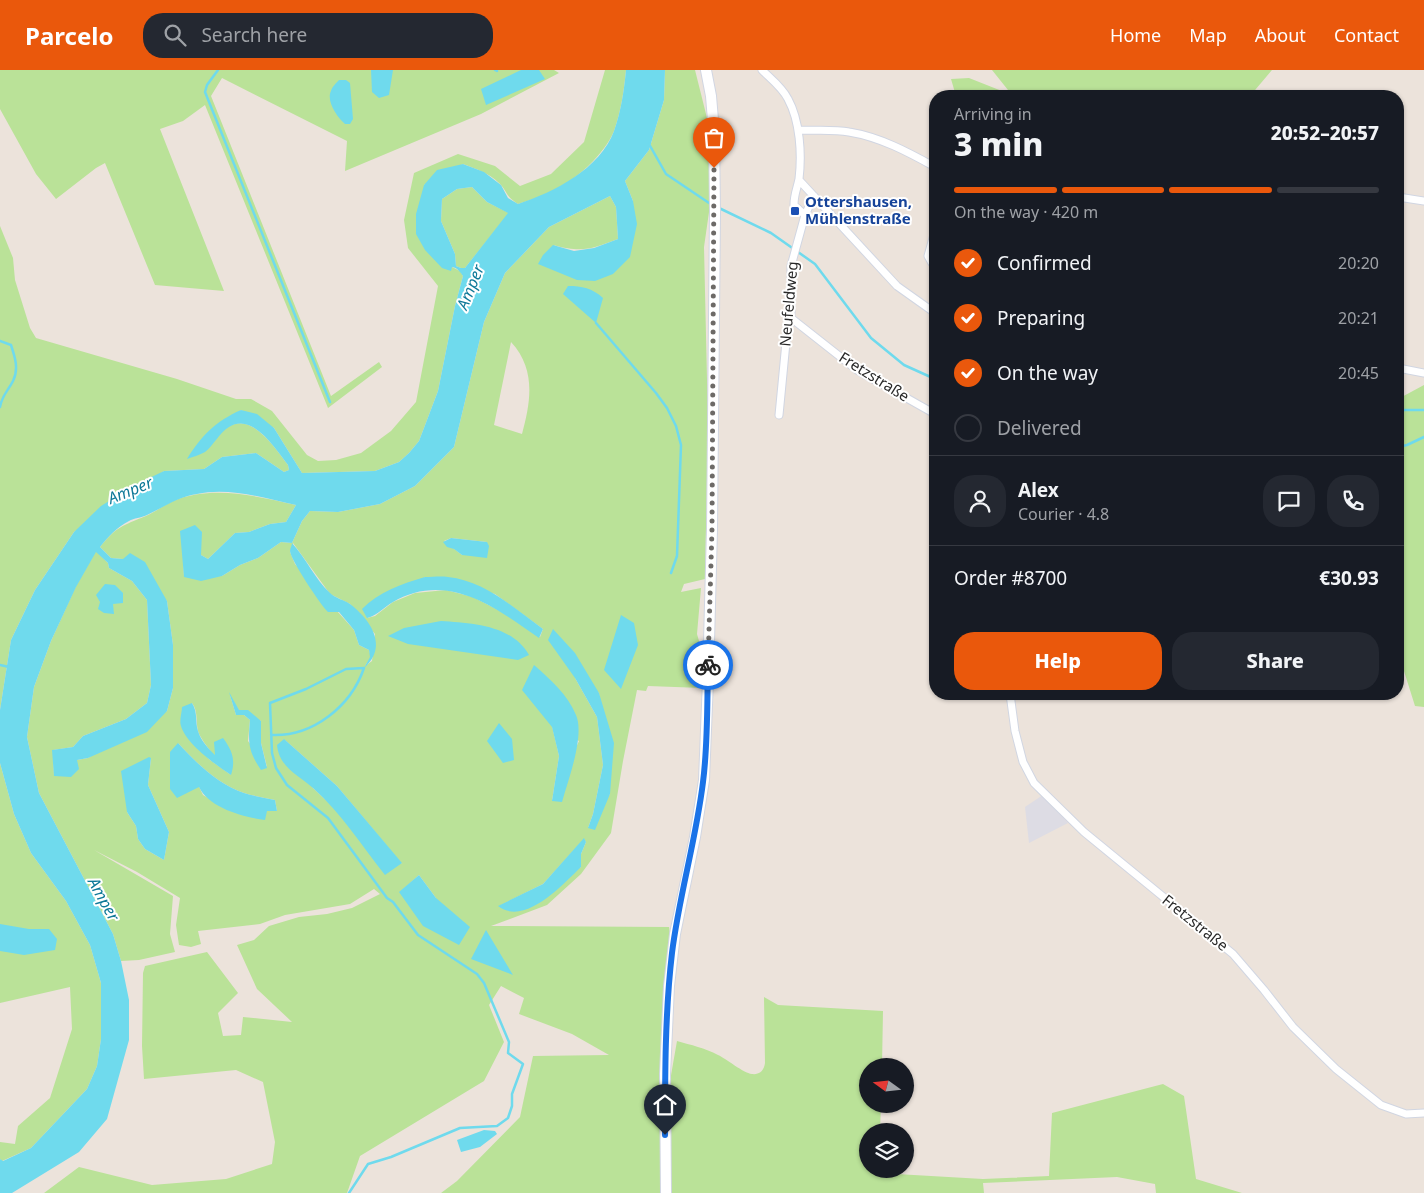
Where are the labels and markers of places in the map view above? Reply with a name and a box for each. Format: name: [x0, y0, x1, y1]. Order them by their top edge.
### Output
pin: [693, 117, 735, 168]
place label: Ottershausen, Mühlenstraße: [805, 191, 912, 228]
marker: Ottershausen, Mühlenstraße: [789, 205, 801, 217]
pin: [644, 1084, 686, 1135]

